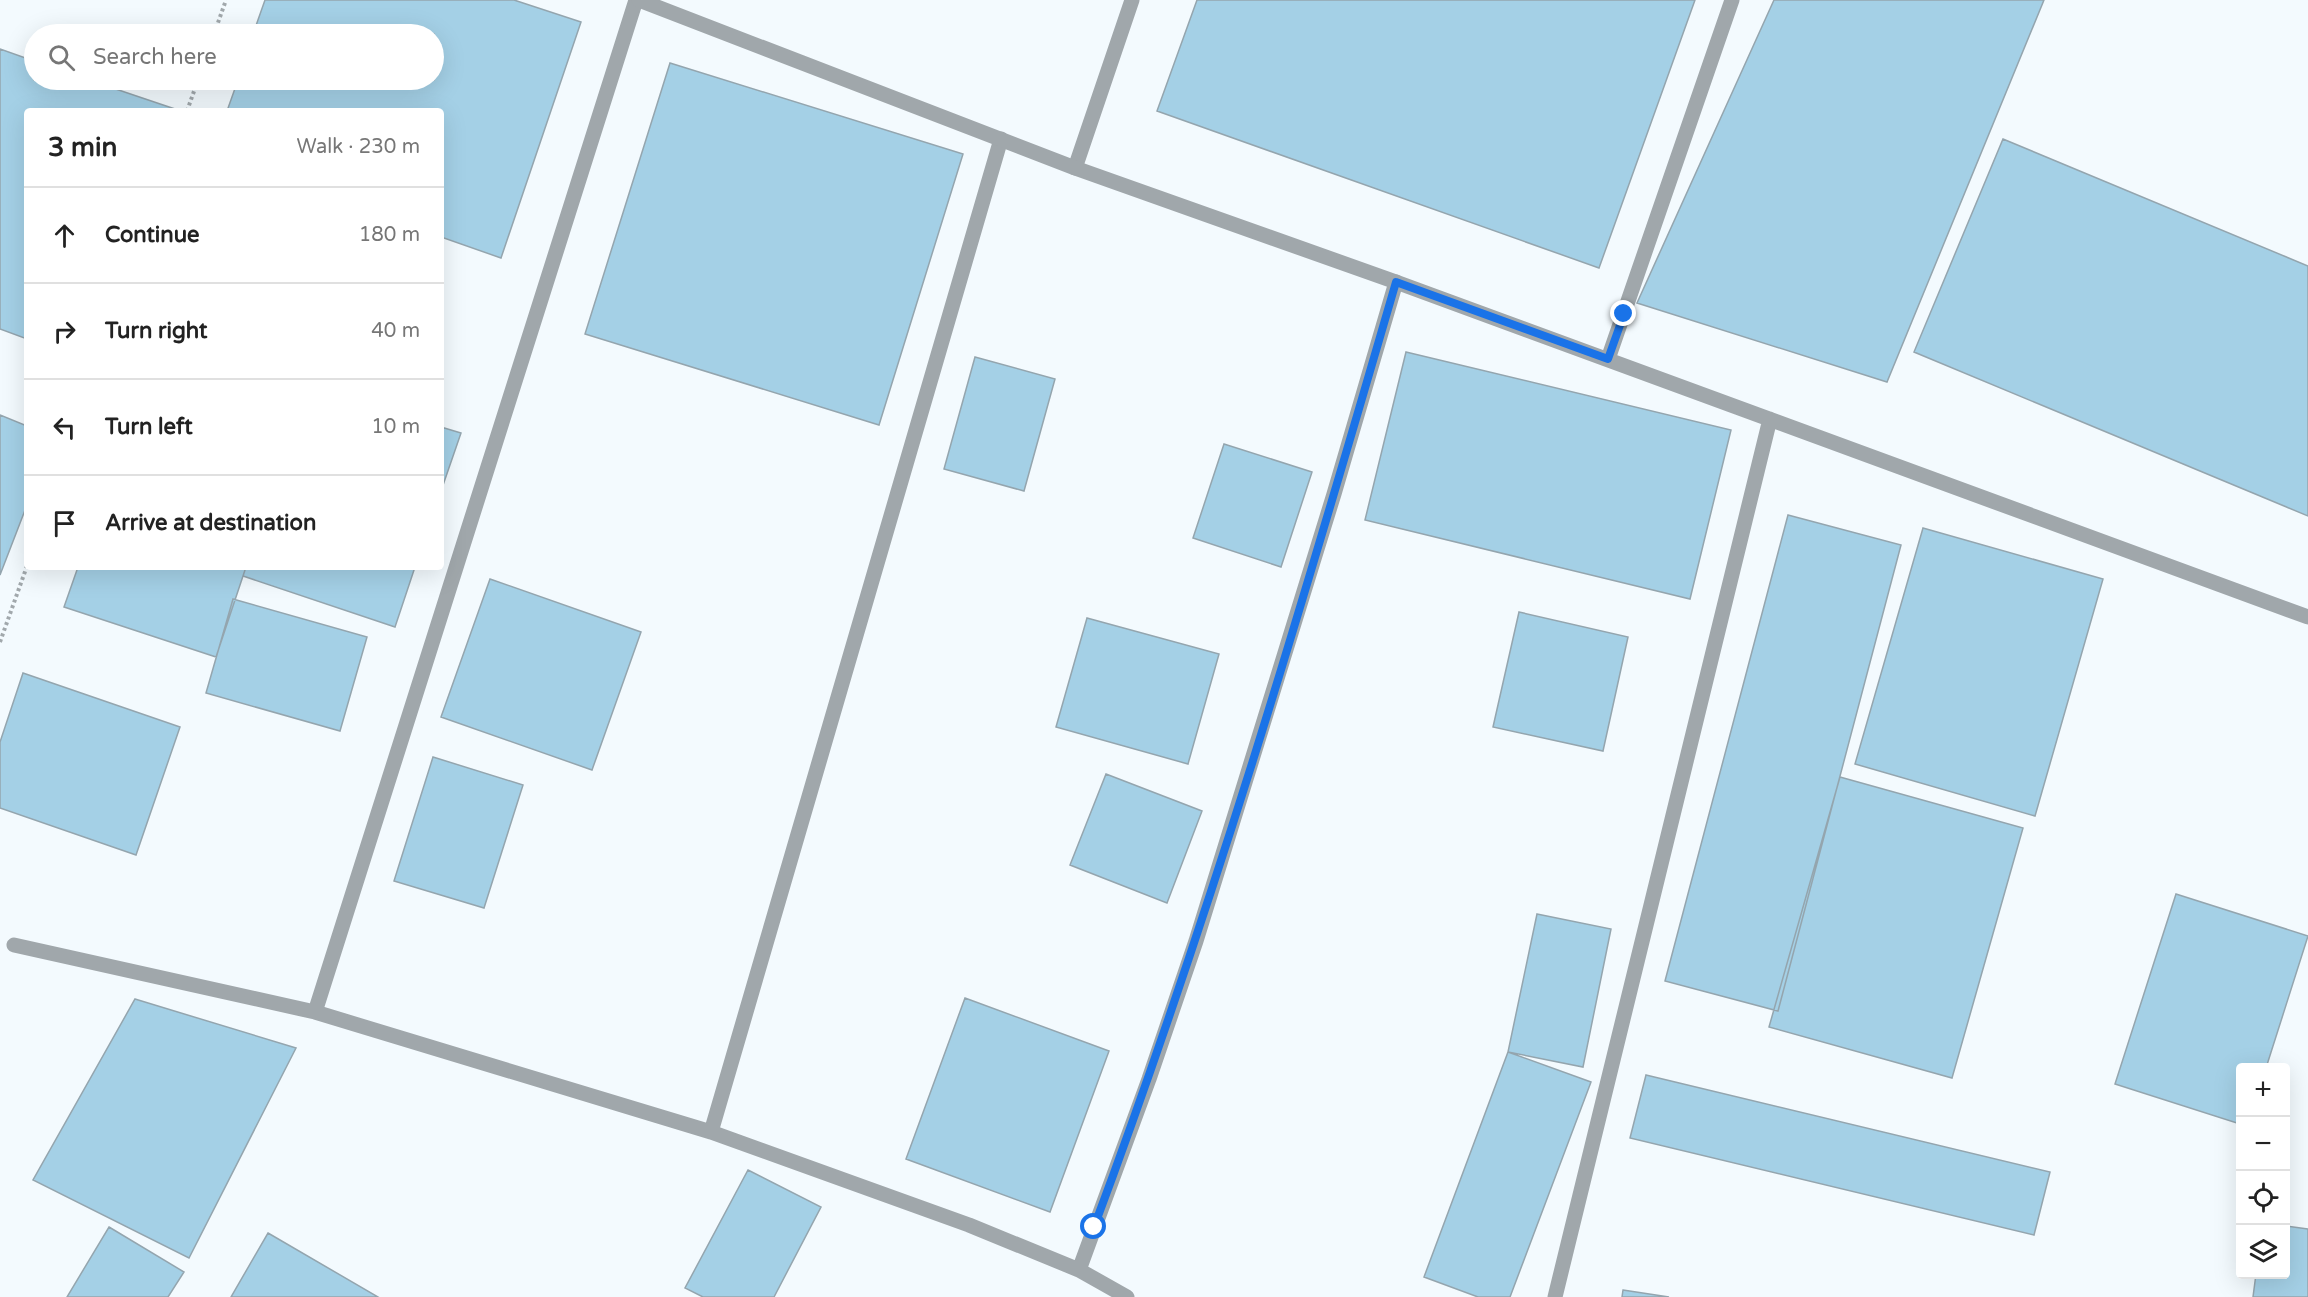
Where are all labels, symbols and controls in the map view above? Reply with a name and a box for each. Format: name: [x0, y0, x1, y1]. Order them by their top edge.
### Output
search box: [24, 24, 444, 90]
icon: search: [45, 41, 78, 74]
text: Search here: [93, 44, 217, 70]
text: 3 min: [48, 132, 117, 163]
text: Walk · 230 m: [297, 135, 420, 159]
icon: ahead: [48, 219, 81, 252]
text: Continue: [105, 222, 200, 248]
text: 180 m: [359, 223, 420, 247]
route end: [1610, 300, 1636, 326]
icon: right: [48, 315, 81, 348]
text: Turn right: [105, 318, 207, 344]
text: 40 m: [371, 319, 420, 343]
icon: left: [48, 411, 81, 444]
text: Turn left: [105, 414, 193, 440]
text: 10 m: [371, 415, 420, 439]
icon: arrive: [48, 507, 81, 540]
text: Arrive at destination: [105, 510, 316, 536]
map controls: [2236, 1063, 2290, 1279]
button: +: [2236, 1063, 2290, 1117]
button: −: [2236, 1117, 2290, 1171]
button: locate: [2236, 1171, 2290, 1225]
route start: [1080, 1213, 1106, 1239]
button: layers: [2236, 1225, 2290, 1279]

